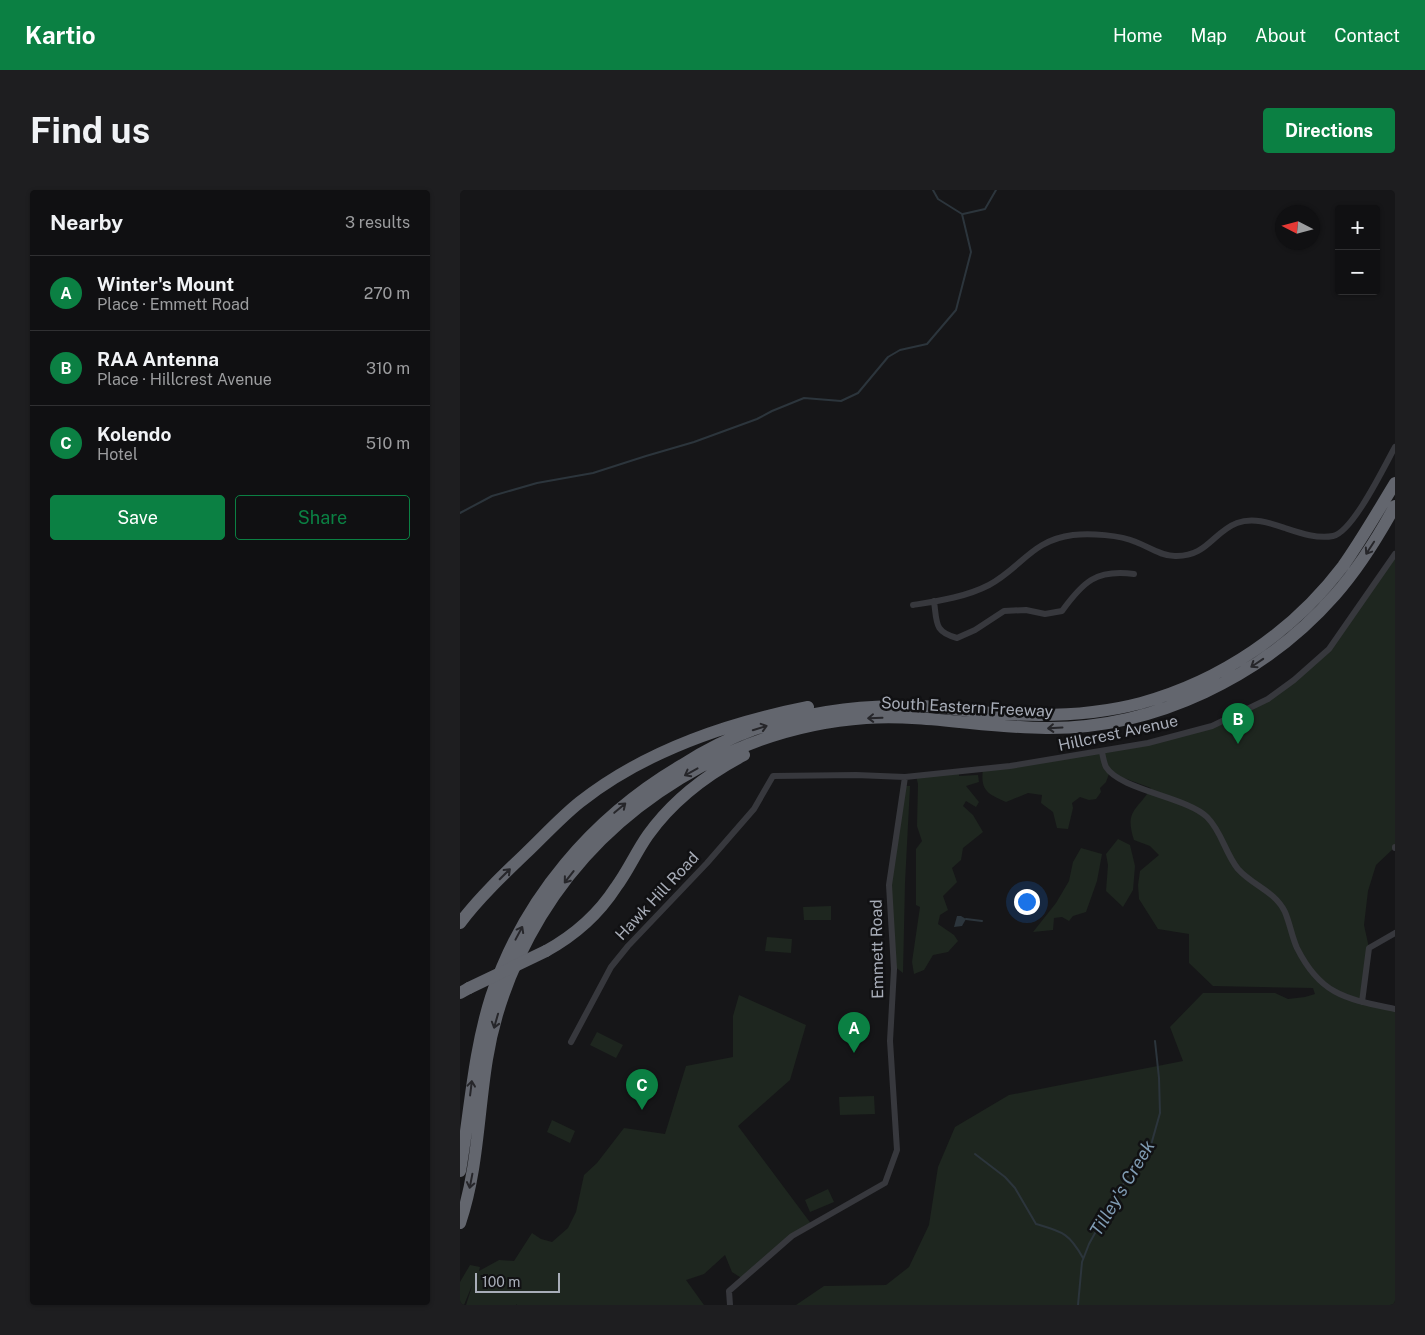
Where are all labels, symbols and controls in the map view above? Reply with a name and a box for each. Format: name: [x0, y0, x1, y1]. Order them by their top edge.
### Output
text: Kartio: [25, 21, 96, 49]
text: Home: [1113, 25, 1163, 46]
text: Map: [1191, 25, 1227, 46]
text: About: [1255, 25, 1306, 46]
text: Contact: [1334, 25, 1400, 46]
button: Directions: [1263, 108, 1395, 153]
text: Find us: [30, 110, 150, 151]
north arrow: [1275, 205, 1320, 250]
map controls: [1335, 205, 1380, 295]
button: +: [1335, 205, 1380, 250]
text: Nearby: [50, 210, 123, 235]
text: 3 results: [345, 213, 410, 232]
button: −: [1335, 250, 1380, 295]
text: Winter's Mount: [97, 273, 234, 295]
text: A: [60, 284, 72, 303]
text: 270 m: [364, 284, 410, 303]
text: Place · Emmett Road: [97, 295, 249, 314]
text: RAA Antenna: [97, 348, 219, 370]
text: B: [61, 359, 71, 378]
text: 310 m: [366, 359, 410, 378]
text: Place · Hillcrest Avenue: [97, 370, 272, 389]
text: Kolendo: [97, 423, 171, 445]
text: C: [60, 434, 72, 453]
text: 510 m: [366, 434, 410, 453]
text: Hotel: [97, 445, 138, 464]
button: Save: [50, 495, 225, 540]
button: Share: [235, 495, 410, 540]
one-way arrow: [1365, 541, 1375, 555]
one-way arrow: [1250, 658, 1264, 668]
street label: South Eastern Freeway: [880, 693, 1054, 721]
pin: B: [1222, 703, 1254, 744]
street label: Hillcrest Avenue: [1056, 711, 1180, 755]
one-way arrow: [868, 713, 884, 723]
one-way arrow: [752, 723, 768, 732]
one-way arrow: [1047, 723, 1063, 732]
one-way arrow: [684, 767, 699, 777]
one-way arrow: [613, 802, 626, 813]
street label: Hawk Hill Road: [611, 848, 703, 944]
one-way arrow: [499, 868, 511, 880]
one-way arrow: [563, 870, 574, 883]
your location: [1014, 889, 1040, 915]
street label: Emmett Road: [867, 899, 887, 999]
one-way arrow: [514, 927, 524, 941]
pin: A: [838, 1012, 870, 1053]
one-way arrow: [491, 1013, 501, 1029]
pin: C: [626, 1069, 658, 1110]
one-way arrow: [466, 1080, 476, 1096]
water label: Tilley's Creek: [1085, 1136, 1159, 1240]
one-way arrow: [466, 1173, 476, 1189]
scale bar: [475, 1270, 560, 1293]
text: 100 m: [482, 1274, 520, 1290]

